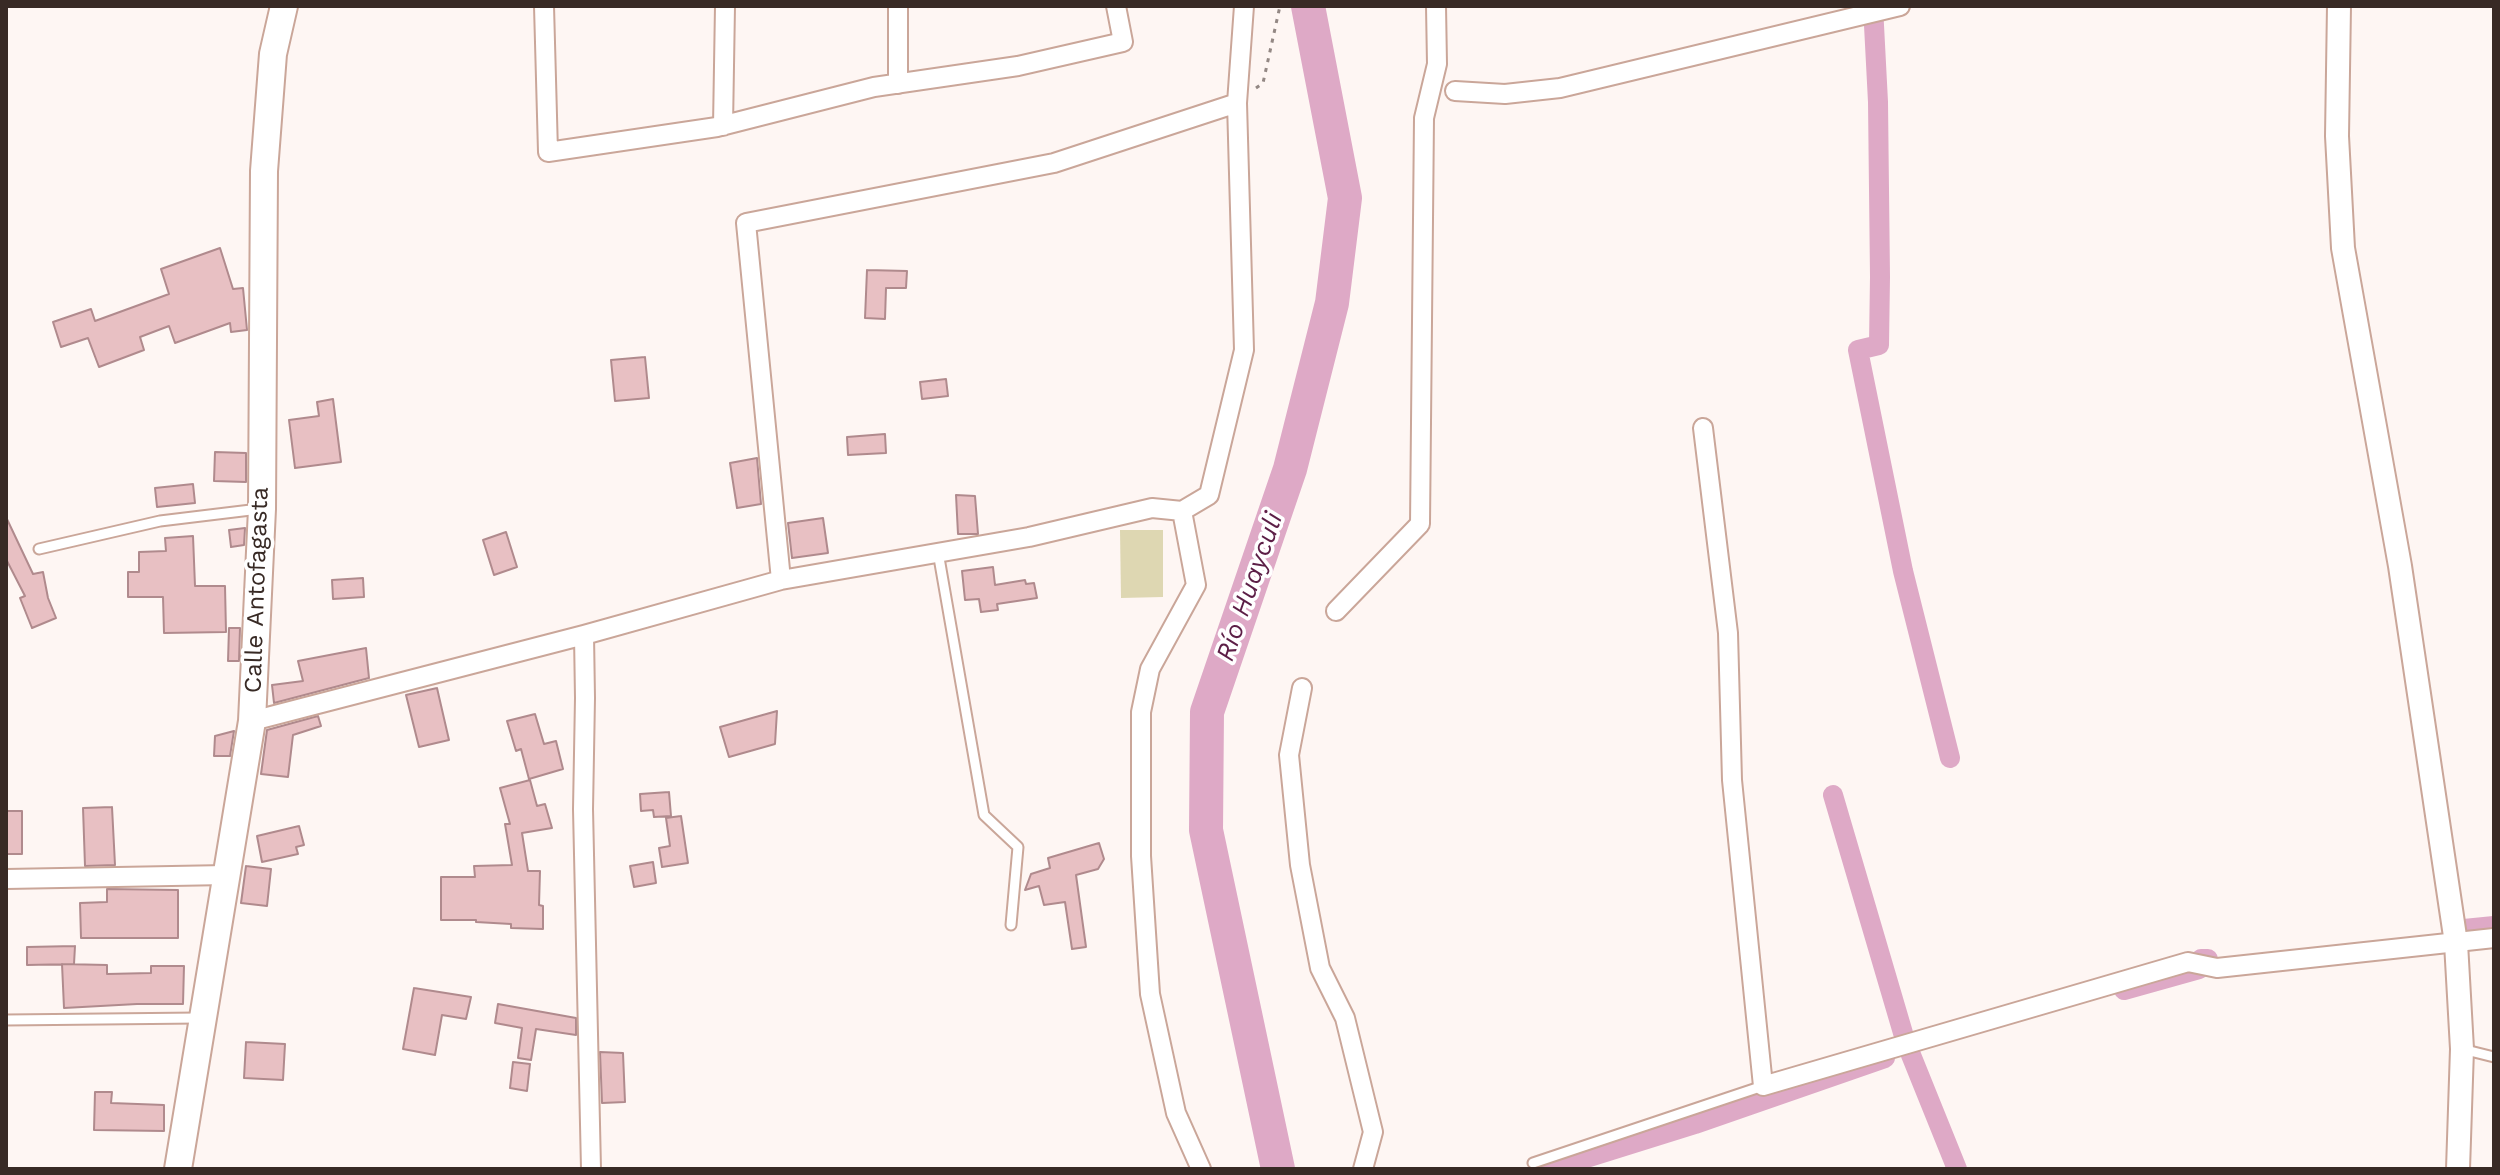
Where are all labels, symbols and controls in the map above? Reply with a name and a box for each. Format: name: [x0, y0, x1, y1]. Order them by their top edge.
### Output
street label: Calle Antofagasta: [239, 486, 275, 694]
water label: Río Huayculi: [1210, 509, 1290, 665]

